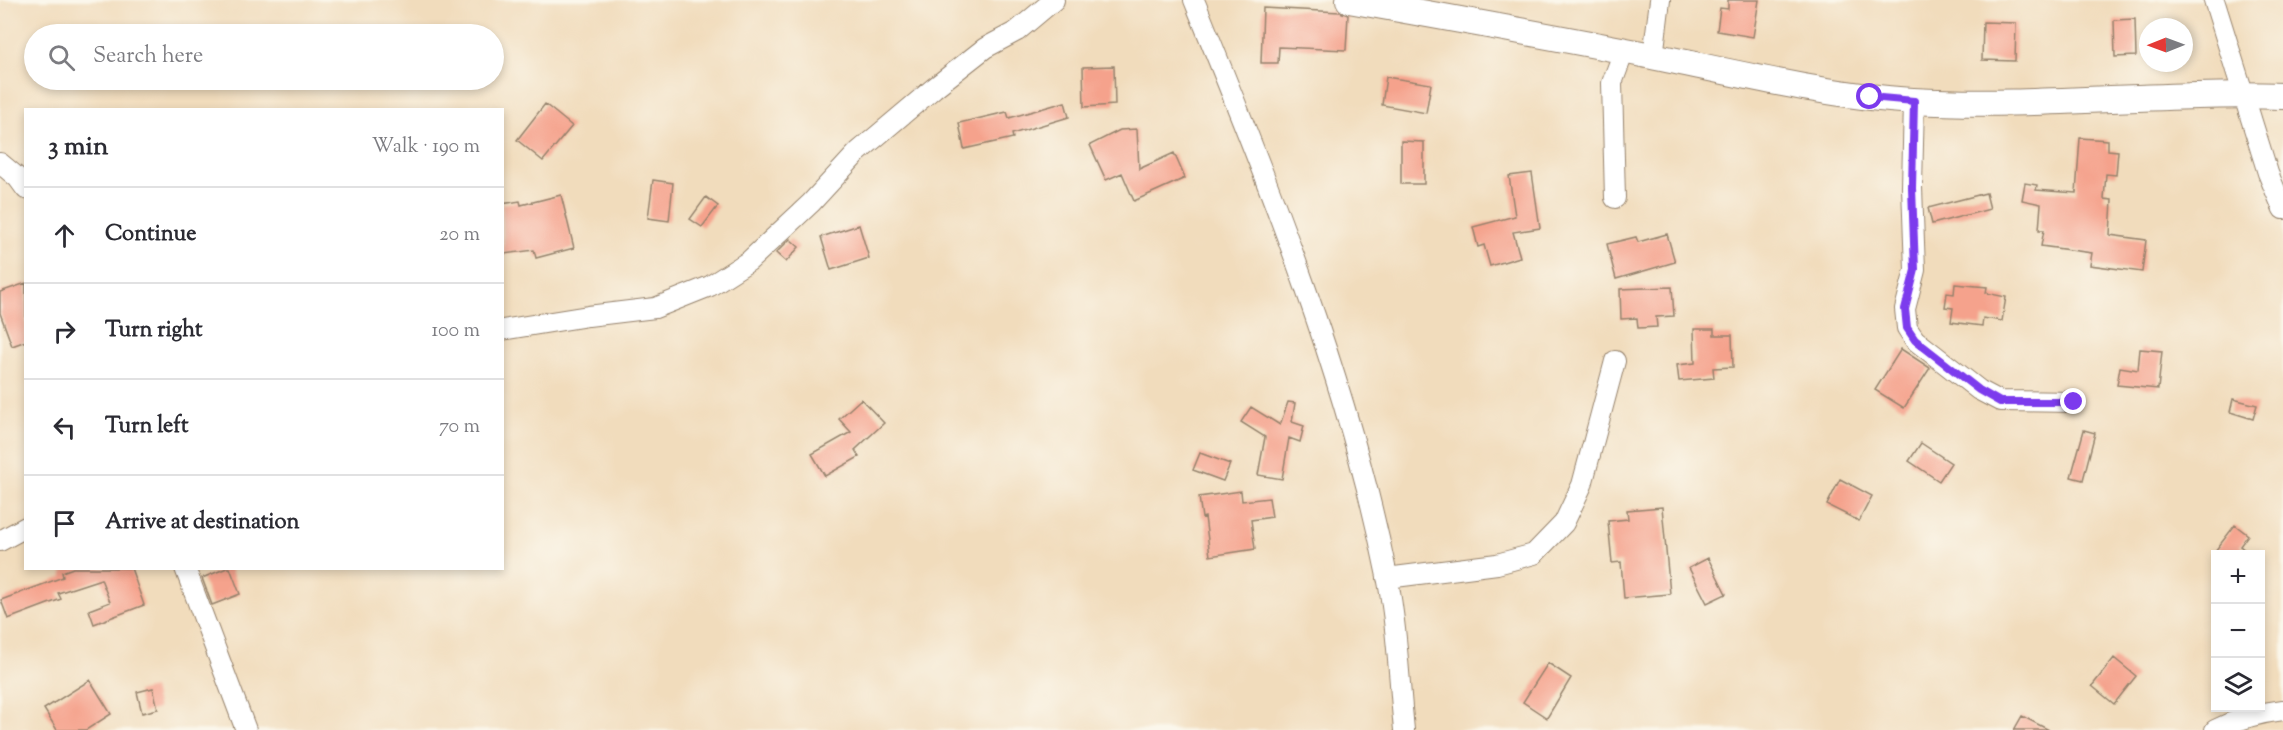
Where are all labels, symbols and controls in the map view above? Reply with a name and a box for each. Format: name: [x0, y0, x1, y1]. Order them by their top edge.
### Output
north arrow: [2139, 18, 2193, 72]
search box: [24, 24, 504, 90]
icon: search: [45, 41, 78, 74]
text: Search here: [93, 41, 203, 73]
route start: [1856, 83, 1882, 109]
text: 3 min: [48, 129, 108, 166]
text: Walk · 190 m: [372, 133, 480, 162]
icon: ahead: [48, 219, 81, 252]
text: Continue: [105, 219, 196, 251]
text: 20 m: [439, 221, 480, 250]
icon: right: [48, 315, 81, 348]
text: Turn right: [105, 315, 202, 347]
text: 100 m: [431, 317, 480, 346]
route end: [2060, 388, 2086, 414]
icon: left: [48, 411, 81, 444]
text: Turn left: [105, 411, 188, 443]
text: 70 m: [439, 413, 480, 442]
icon: arrive: [48, 507, 81, 540]
text: Arrive at destination: [105, 507, 300, 539]
map controls: [2211, 550, 2265, 712]
button: +: [2211, 550, 2265, 604]
button: −: [2211, 604, 2265, 658]
button: layers: [2211, 658, 2265, 712]

